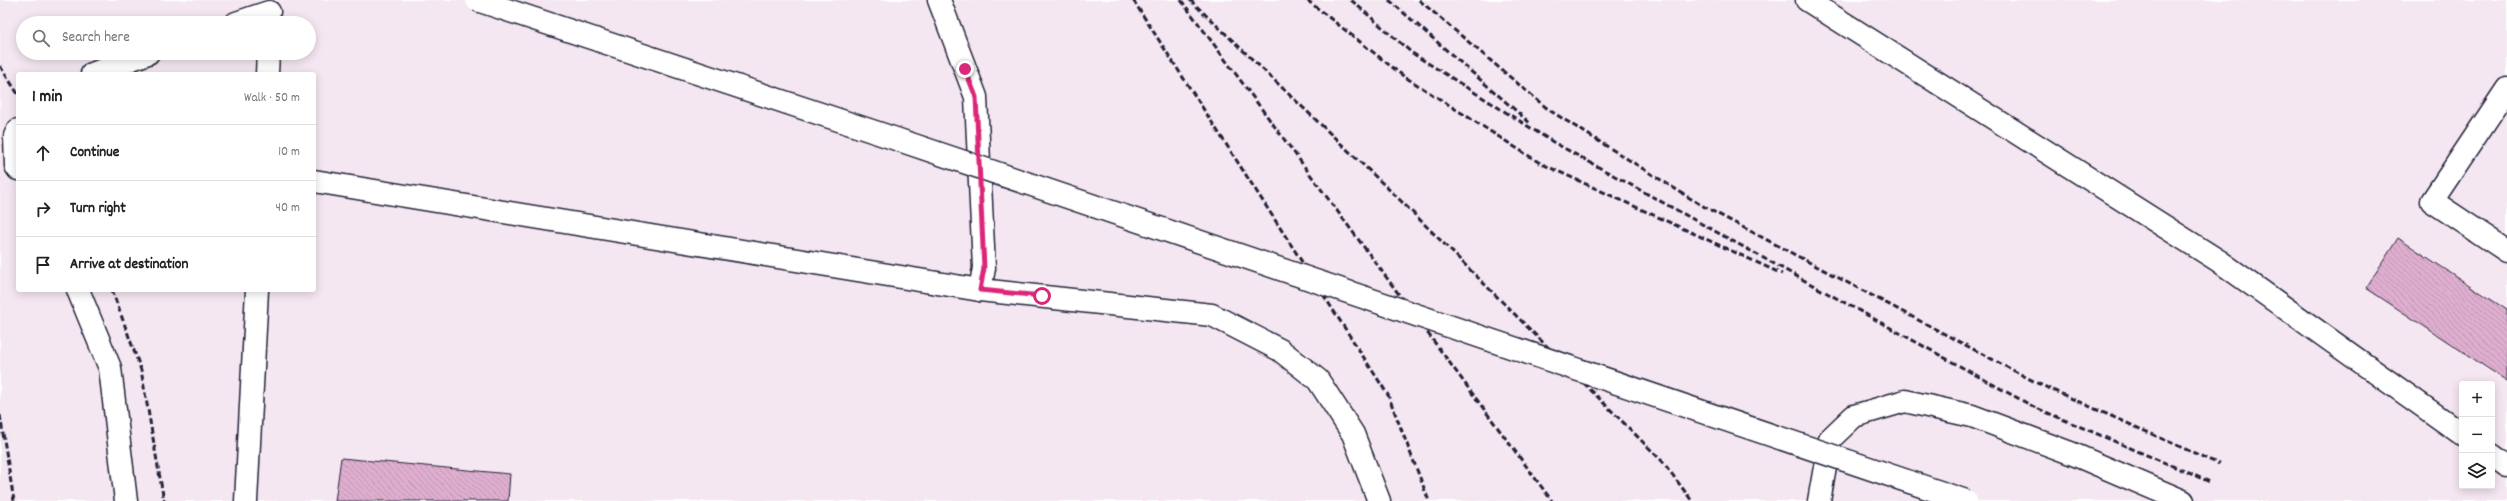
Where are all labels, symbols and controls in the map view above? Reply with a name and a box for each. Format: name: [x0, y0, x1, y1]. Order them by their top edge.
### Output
search box: [16, 16, 316, 60]
icon: search: [30, 27, 52, 49]
text: Search here: [62, 27, 130, 49]
route end: [956, 60, 974, 78]
text: 1 min: [32, 86, 62, 110]
text: Walk · 50 m: [244, 89, 300, 108]
icon: ahead: [32, 142, 54, 164]
text: Continue: [70, 142, 119, 164]
text: 10 m: [278, 143, 300, 162]
icon: right: [32, 198, 54, 220]
text: Turn right: [70, 198, 126, 220]
text: 40 m: [276, 199, 300, 218]
icon: arrive: [32, 254, 54, 276]
text: Arrive at destination: [70, 254, 188, 276]
route start: [1033, 287, 1051, 305]
map controls: [2459, 381, 2495, 489]
button: +: [2459, 381, 2495, 417]
button: −: [2459, 417, 2495, 453]
button: layers: [2459, 453, 2495, 489]

